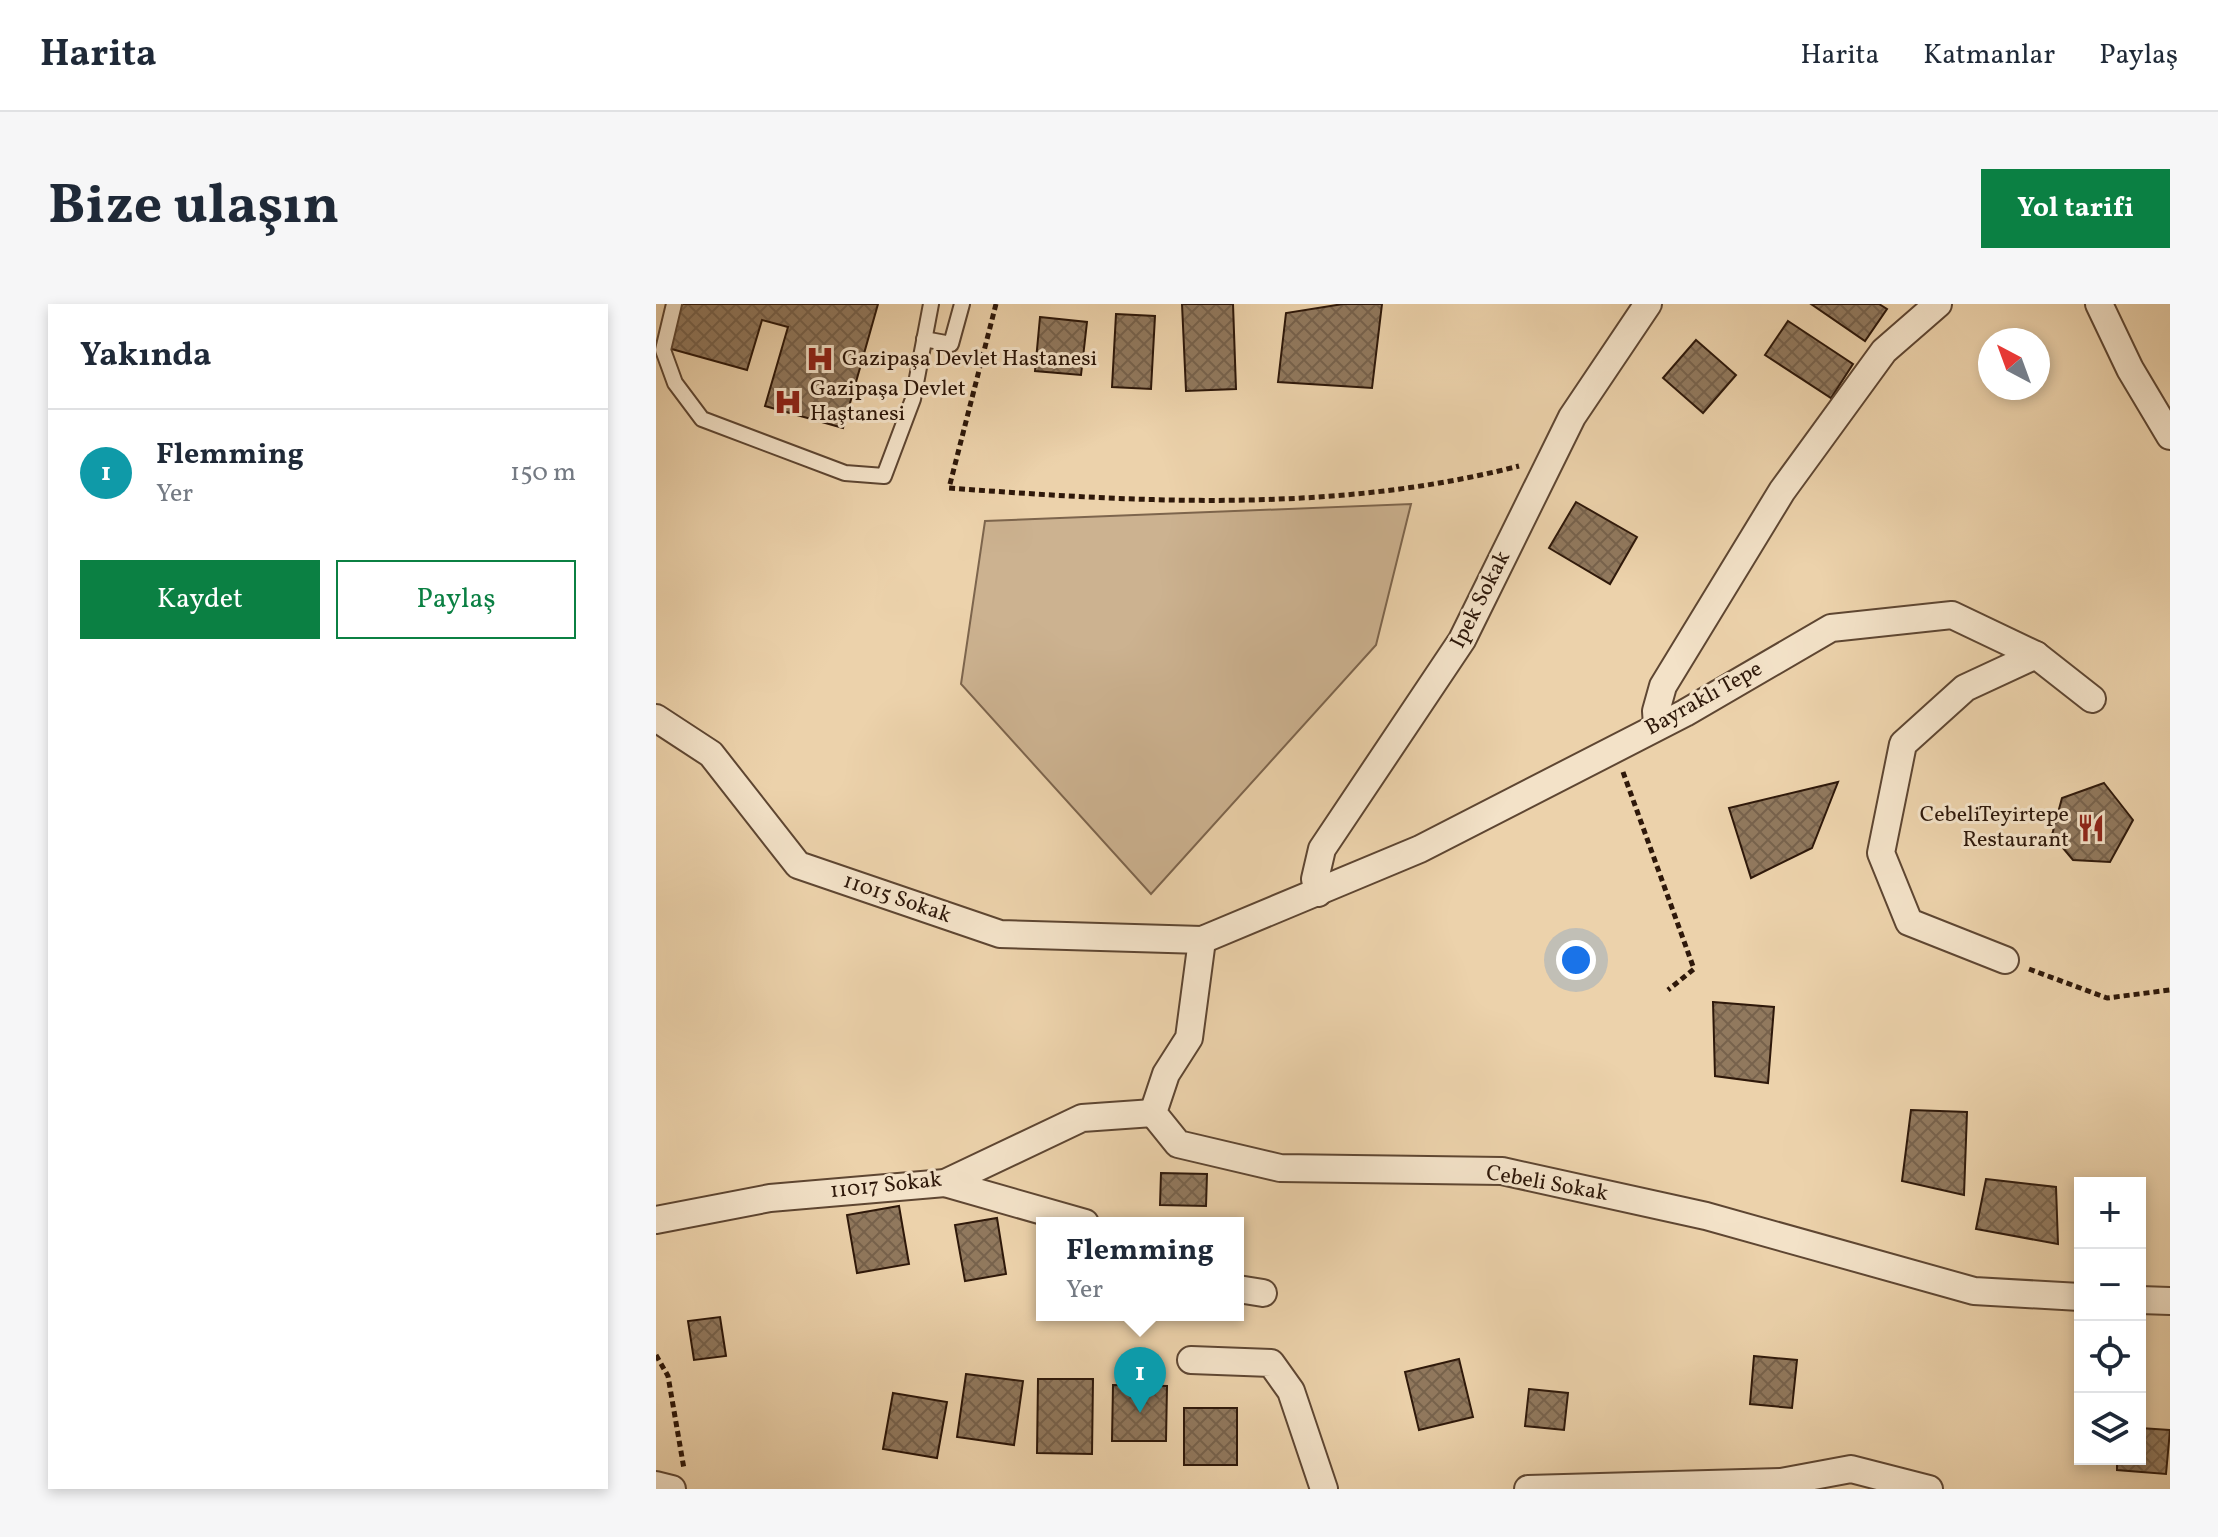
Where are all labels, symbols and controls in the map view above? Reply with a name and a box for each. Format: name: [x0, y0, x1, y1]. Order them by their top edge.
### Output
text: Harita: [40, 29, 157, 82]
text: Harita: [1800, 36, 1879, 75]
text: Katmanlar: [1923, 36, 2055, 75]
text: Paylaş: [2099, 36, 2178, 75]
text: Bize ulaşın: [48, 169, 339, 247]
button: Yol tarifi: [1981, 169, 2170, 248]
north arrow: [1978, 328, 2050, 400]
text: Yakında: [80, 333, 212, 380]
hospital icon: Gazipaşa Devlet Hastanesi: [805, 344, 835, 374]
place label: Gazipaşa Devlet Hastanesi: [842, 344, 1097, 375]
place label: Gazipaşa Devlet Haştanesi: [810, 374, 966, 430]
hospital icon: Gazipaşa Devlet Haştanesi: [773, 387, 803, 417]
text: Flemming: [156, 434, 304, 476]
text: 1: [101, 455, 111, 491]
text: 150 m: [510, 455, 576, 491]
text: Yer: [156, 476, 193, 512]
street label: Ipek Sokak: [1443, 546, 1519, 654]
button: Kaydet: [80, 560, 320, 639]
button: Paylaş: [336, 560, 576, 639]
street label: Bayraklı Tepe: [1640, 654, 1768, 744]
place label: CebeliTeyirtepe Restaurant: [1920, 800, 2069, 856]
restaurant icon: CebeliTeyirtepe Restaurant: [2076, 813, 2106, 843]
street label: 11015 Sokak: [839, 866, 955, 932]
your location: [1556, 940, 1596, 980]
street label: Cebeli Sokak: [1484, 1158, 1610, 1210]
street label: 11017 Sokak: [828, 1165, 944, 1207]
map controls: [2074, 1177, 2146, 1465]
button: +: [2074, 1177, 2146, 1249]
popup: [1036, 1217, 1244, 1321]
text: Flemming: [1066, 1230, 1214, 1272]
button: −: [2074, 1249, 2146, 1321]
text: Yer: [1066, 1272, 1103, 1308]
button: locate: [2074, 1321, 2146, 1393]
pin: 1: [1114, 1347, 1166, 1413]
button: layers: [2074, 1393, 2146, 1465]

